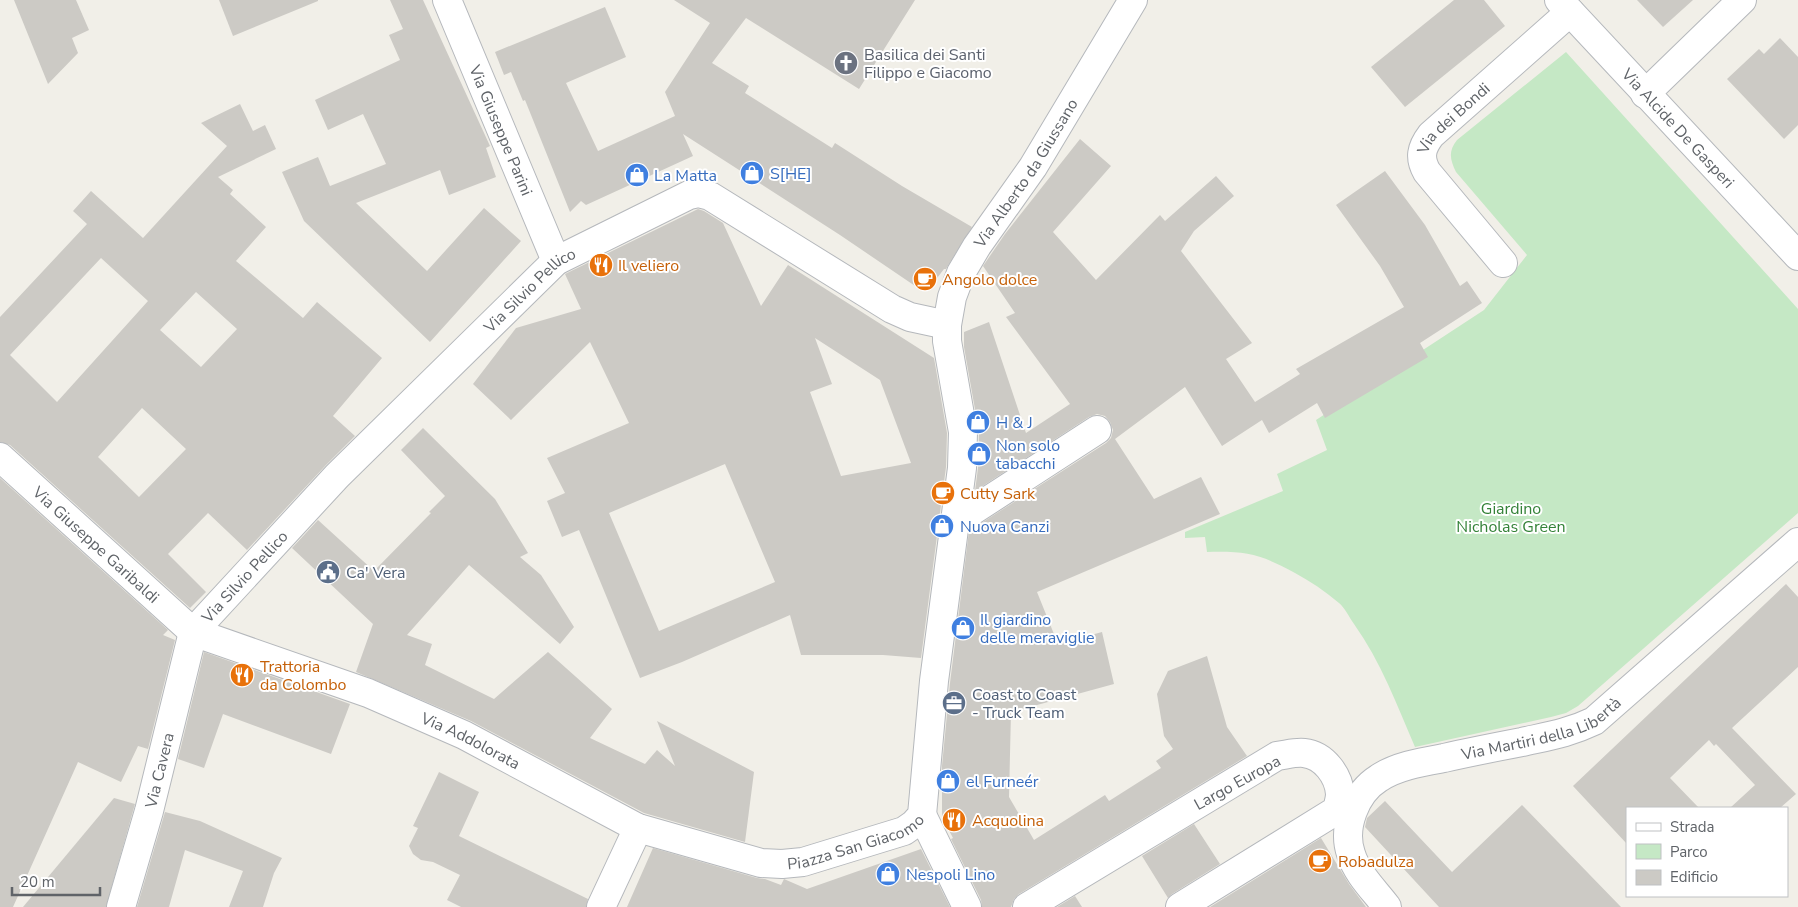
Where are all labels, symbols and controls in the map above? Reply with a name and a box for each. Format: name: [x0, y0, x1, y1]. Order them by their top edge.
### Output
place label: Basilica dei Santi Filippo e Giacomo: [864, 44, 992, 84]
church icon: Basilica dei Santi Filippo e Giacomo: [833, 50, 859, 76]
street label: Via Giuseppe Parini: [463, 61, 537, 199]
street label: Via Alcide De Gasperi: [1616, 63, 1739, 193]
street label: Via dei Bondi: [1412, 78, 1495, 158]
street label: Via Alberto da Giussano: [969, 95, 1084, 253]
shop icon: S[HE]: [739, 160, 765, 186]
shop icon: La Matta: [624, 162, 650, 188]
place label: S[HE]: [770, 163, 811, 185]
place label: La Matta: [654, 165, 717, 187]
street label: Via Silvio Pellico: [479, 243, 580, 339]
restaurant icon: Il veliero: [588, 252, 614, 278]
place label: Il veliero: [618, 255, 679, 277]
cafe icon: Angolo dolce: [912, 266, 938, 292]
place label: Angolo dolce: [942, 269, 1037, 291]
shop icon: H & J: [965, 409, 991, 435]
place label: H & J: [996, 412, 1033, 434]
place label: Non solo tabacchi: [996, 435, 1060, 475]
shop icon: Non solo tabacchi: [966, 441, 992, 467]
cafe icon: Cutty Sark: [930, 480, 956, 506]
street label: Via Giuseppe Garibaldi: [27, 481, 164, 608]
place label: Cutty Sark: [960, 483, 1036, 505]
park label: Giardino Nicholas Green: [1456, 498, 1566, 538]
shop icon: Nuova Canzi: [929, 513, 955, 539]
place label: Nuova Canzi: [960, 516, 1049, 538]
street label: Via Silvio Pellico: [196, 526, 293, 629]
public building icon: Ca' Vera: [315, 559, 341, 585]
place label: Ca' Vera: [346, 562, 405, 584]
place label: Il giardino delle meraviglie: [980, 609, 1094, 649]
shop icon: Il giardino delle meraviglie: [950, 615, 976, 641]
place label: Trattoria da Colombo: [260, 656, 347, 696]
restaurant icon: Trattoria da Colombo: [229, 662, 255, 688]
place label: Coast to Coast - Truck Team: [972, 684, 1077, 724]
office icon: Coast to Coast - Truck Team: [941, 690, 967, 716]
street label: Via Martiri della Libertà: [1459, 692, 1626, 766]
street label: Via Addolorata: [416, 707, 524, 775]
street label: Via Cavera: [140, 730, 180, 811]
street label: Largo Europa: [1190, 750, 1285, 816]
shop icon: el Furneér: [935, 768, 961, 794]
place label: el Furneér: [966, 771, 1039, 793]
restaurant icon: Acquolina: [941, 807, 967, 833]
legend: [1626, 807, 1788, 897]
street label: Piazza San Giacomo: [786, 810, 930, 875]
place label: Acquolina: [972, 810, 1044, 832]
text: Strada: [1670, 817, 1714, 837]
text: Parco: [1670, 842, 1708, 862]
cafe icon: Robadulza: [1307, 848, 1333, 874]
place label: Robadulza: [1338, 851, 1414, 873]
shop icon: Nespoli Lino: [875, 861, 901, 887]
scale bar: [12, 864, 100, 896]
place label: Nespoli Lino: [906, 864, 995, 886]
text: Edificio: [1670, 867, 1718, 887]
text: 20 m: [20, 872, 55, 892]

